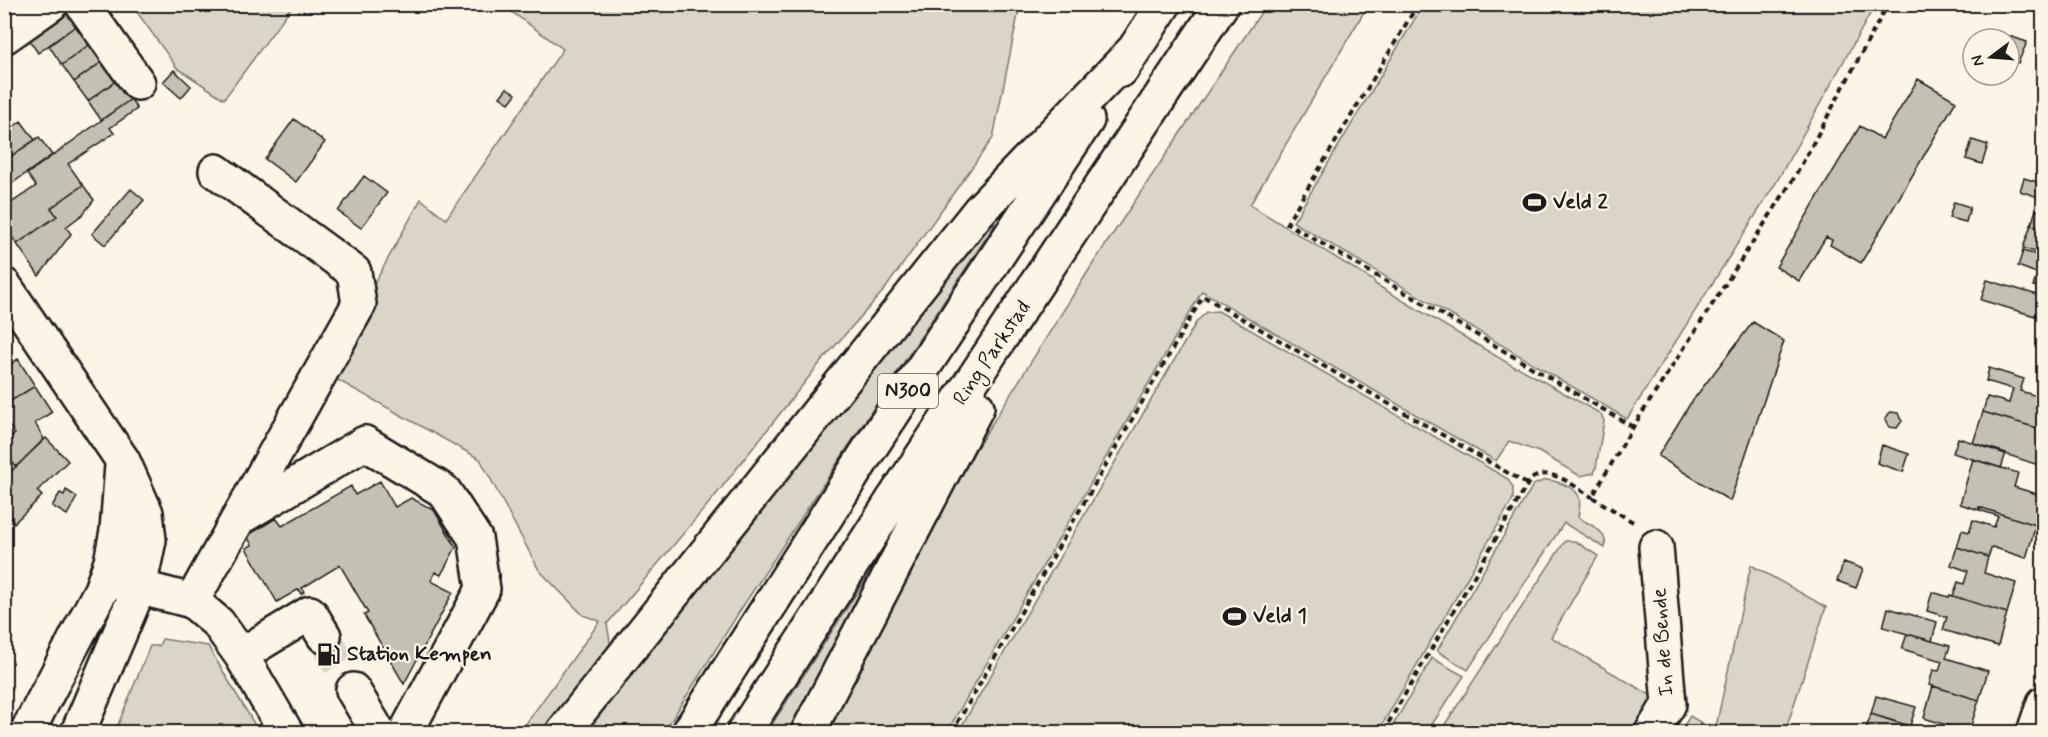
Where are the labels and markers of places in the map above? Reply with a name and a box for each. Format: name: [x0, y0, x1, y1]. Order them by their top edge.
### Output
place label: Veld 2: [1553, 188, 1608, 216]
sports icon: Veld 2: [1522, 189, 1548, 215]
place label: Veld 1: [1253, 602, 1307, 630]
sports icon: Veld 1: [1222, 603, 1248, 629]
place label: Station Kempen: [347, 640, 492, 668]
fuel station icon: Station Kempen: [316, 641, 342, 667]

